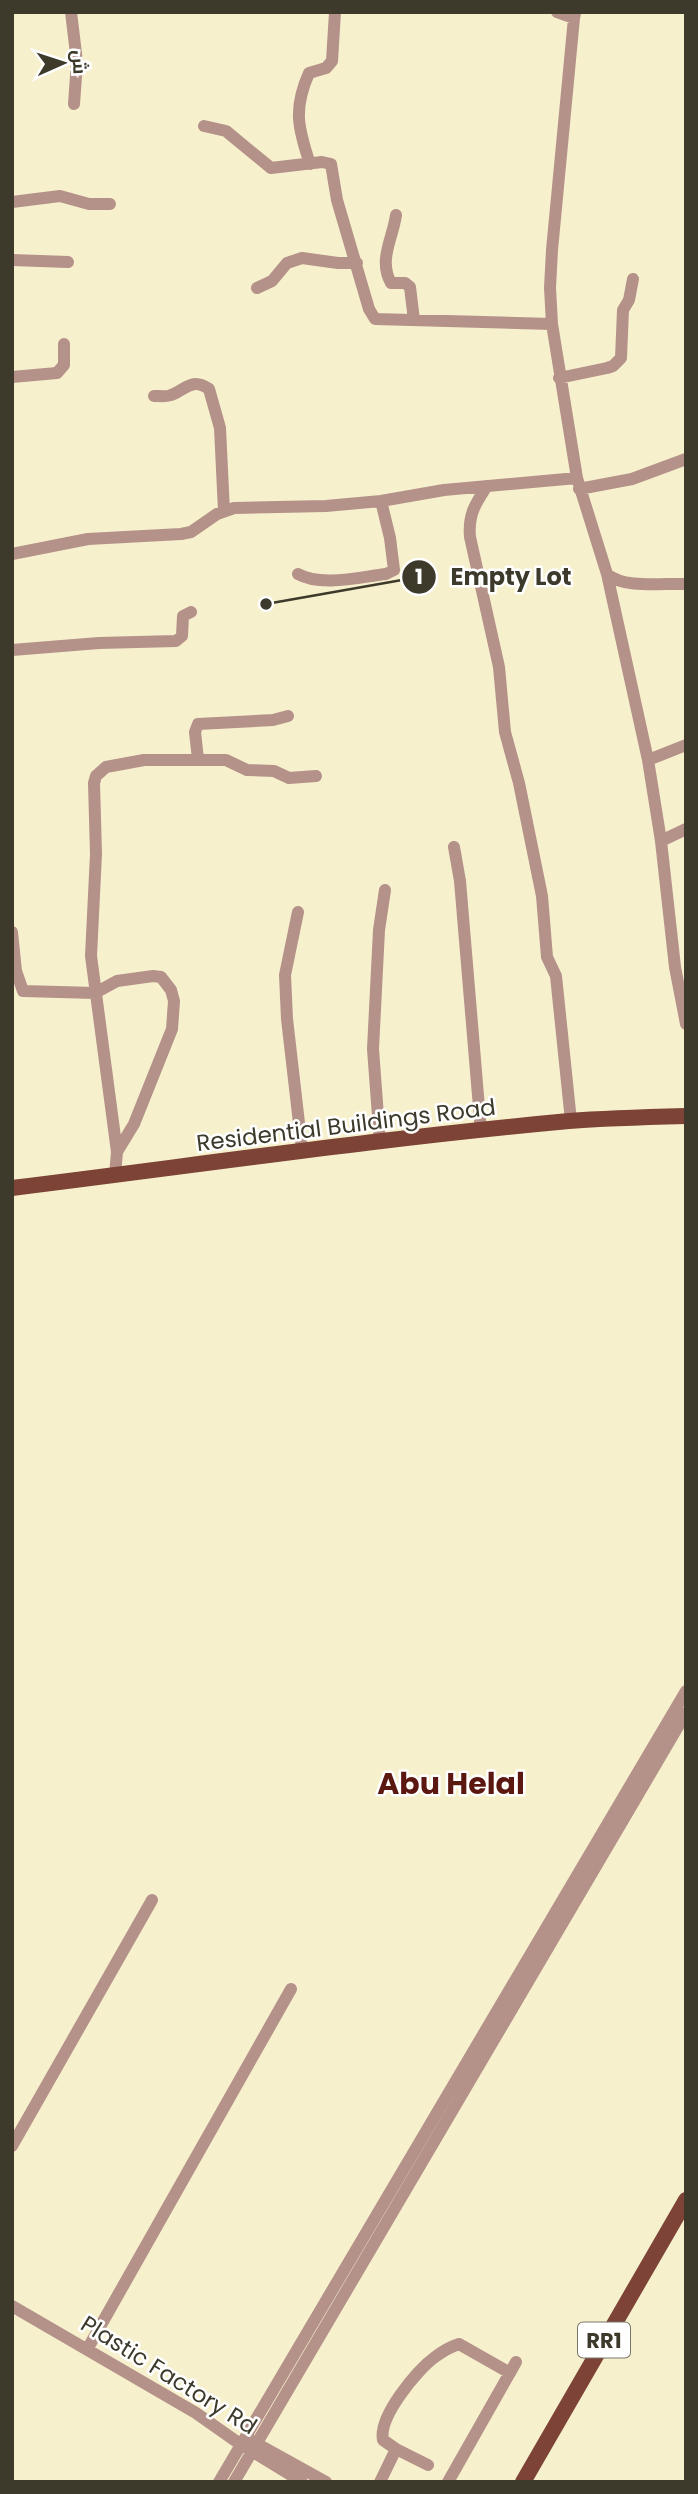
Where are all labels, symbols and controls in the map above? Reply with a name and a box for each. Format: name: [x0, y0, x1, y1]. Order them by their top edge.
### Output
north arrow: [28, 28, 98, 98]
text: ش: [65, 49, 94, 75]
callout: Empty Lot: [402, 554, 586, 599]
text: Empty Lot: [450, 560, 572, 593]
text: 1: [415, 562, 423, 591]
street label: Residential Buildings Road: [194, 1091, 498, 1159]
district label: Abu Helal: [377, 1762, 525, 1805]
street label: Plastic Factory Rd: [75, 2308, 263, 2442]
road number: RR1: [578, 2322, 630, 2358]

